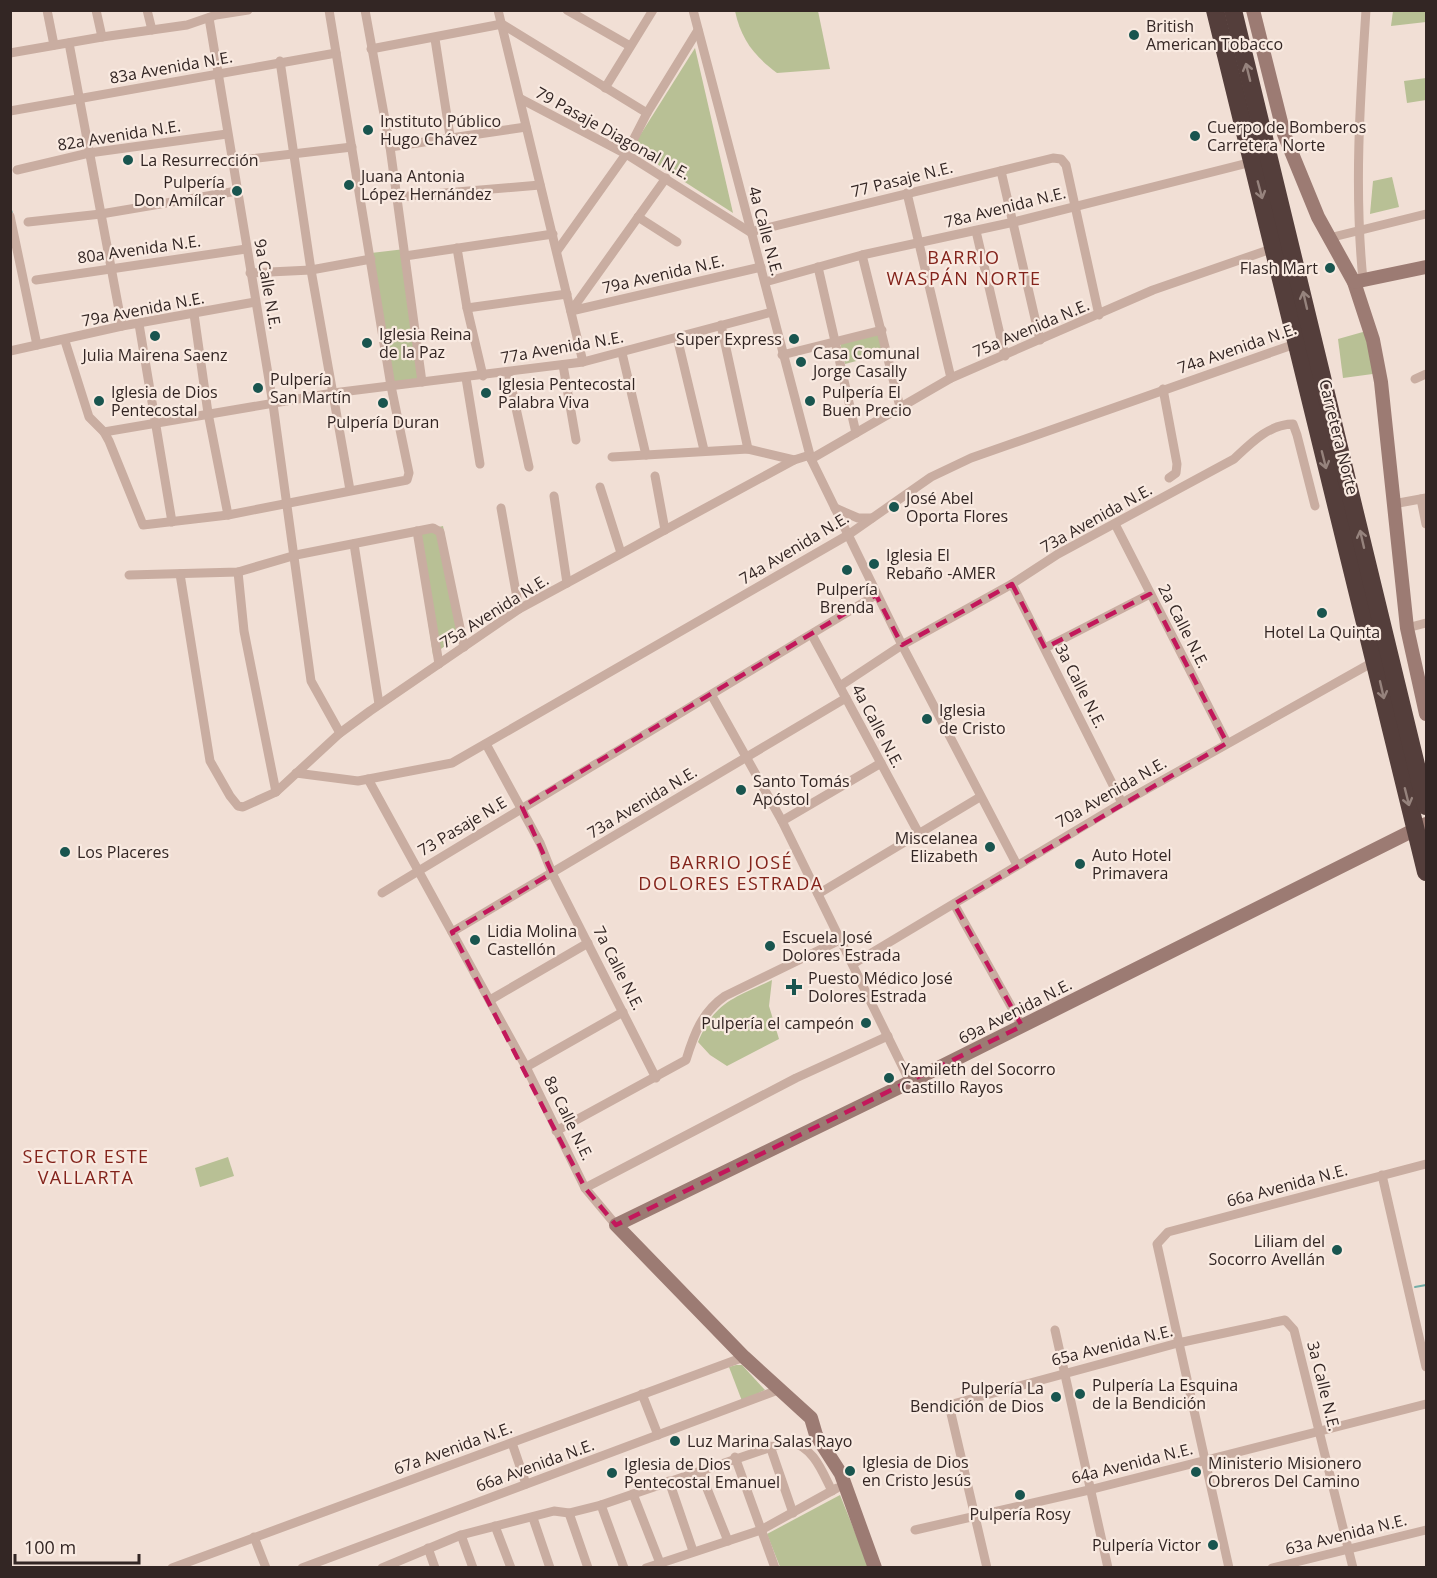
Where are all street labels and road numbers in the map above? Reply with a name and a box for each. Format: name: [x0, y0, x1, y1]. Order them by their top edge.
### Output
street label: 83a Avenida N.E.: [108, 45, 234, 89]
street label: 79 Pasaje Diagonal N.E.: [532, 81, 694, 185]
street label: 82a Avenida N.E.: [56, 114, 182, 156]
street label: 77 Pasaje N.E.: [849, 156, 955, 202]
street label: 78a Avenida N.E.: [942, 181, 1068, 233]
street label: 4a Calle N.E.: [744, 184, 788, 278]
street label: 80a Avenida N.E.: [76, 229, 202, 269]
street label: 9a Calle N.E.: [249, 237, 287, 331]
street label: 79a Avenida N.E.: [600, 249, 726, 299]
street label: 79a Avenida N.E.: [80, 286, 206, 332]
street label: 75a Avenida N.E.: [969, 294, 1093, 362]
street label: 74a Avenida N.E.: [1175, 317, 1299, 379]
street label: 77a Avenida N.E.: [499, 325, 625, 369]
street label: Carretera Norte: [1314, 377, 1364, 497]
street label: 73a Avenida N.E.: [1036, 478, 1156, 558]
street label: 74a Avenida N.E.: [735, 507, 853, 589]
street label: 75a Avenida N.E.: [435, 569, 553, 653]
street label: 2a Calle N.E.: [1153, 580, 1215, 672]
street label: 3a Calle N.E.: [1050, 640, 1112, 732]
street label: 4a Calle N.E.: [847, 680, 909, 772]
street label: 70a Avenida N.E.: [1052, 751, 1170, 833]
street label: 73a Avenida N.E.: [583, 761, 701, 843]
street label: 73 Pasaje N.E: [414, 791, 510, 861]
street label: 7a Calle N.E.: [588, 922, 650, 1014]
street label: 69a Avenida N.E.: [955, 973, 1075, 1049]
street label: 8a Calle N.E.: [539, 1072, 599, 1164]
street label: 66a Avenida N.E.: [1224, 1158, 1350, 1212]
street label: 65a Avenida N.E.: [1049, 1319, 1175, 1371]
street label: 3a Calle N.E.: [1302, 1339, 1346, 1433]
street label: 67a Avenida N.E.: [391, 1416, 515, 1480]
street label: 66a Avenida N.E.: [473, 1433, 597, 1497]
street label: 64a Avenida N.E.: [1069, 1437, 1195, 1489]
street label: 63a Avenida N.E.: [1283, 1508, 1409, 1560]

